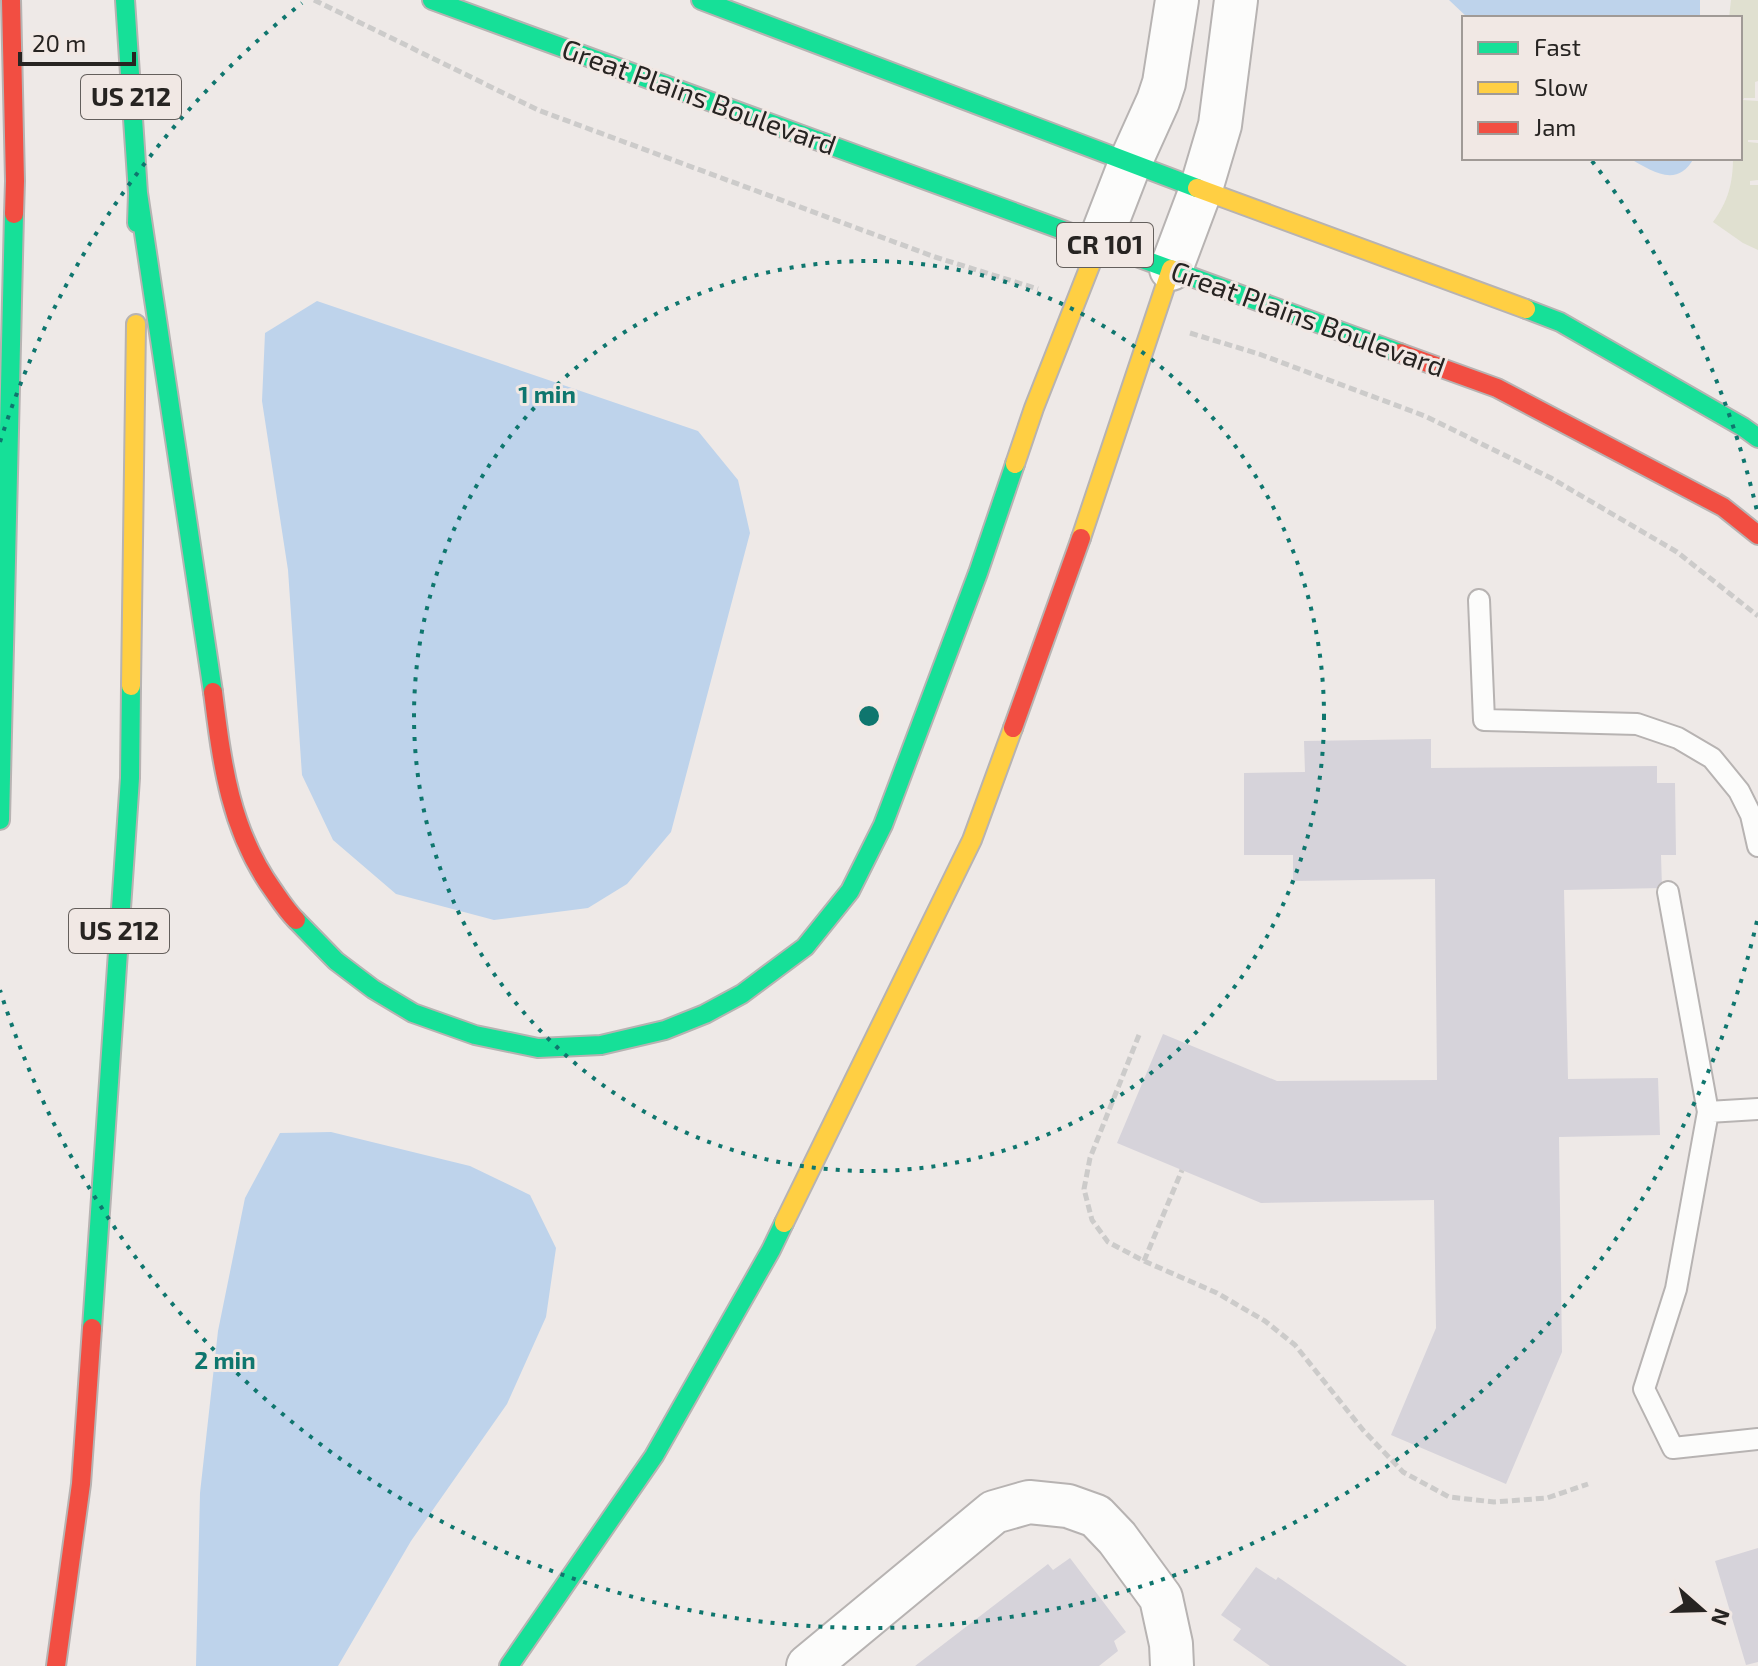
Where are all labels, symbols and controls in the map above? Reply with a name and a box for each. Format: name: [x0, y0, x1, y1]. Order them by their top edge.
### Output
scale bar: [20, 16, 134, 66]
legend: [1462, 16, 1742, 160]
text: 20 m: [32, 28, 86, 57]
street label: Great Plains Boulevard: [558, 31, 841, 161]
text: Fast: [1534, 32, 1581, 61]
text: Slow: [1534, 72, 1588, 101]
road number: US 212: [81, 75, 181, 119]
text: Jam: [1534, 112, 1576, 141]
road number: CR 101: [1057, 223, 1153, 267]
street label: Great Plains Boulevard: [1167, 253, 1450, 383]
text: 1 min: [518, 379, 576, 408]
centre of rings: [855, 702, 883, 730]
road number: US 212: [69, 909, 169, 953]
text: 2 min: [194, 1345, 256, 1374]
north arrow: [1662, 1570, 1742, 1650]
text: N: [1707, 1605, 1737, 1629]

